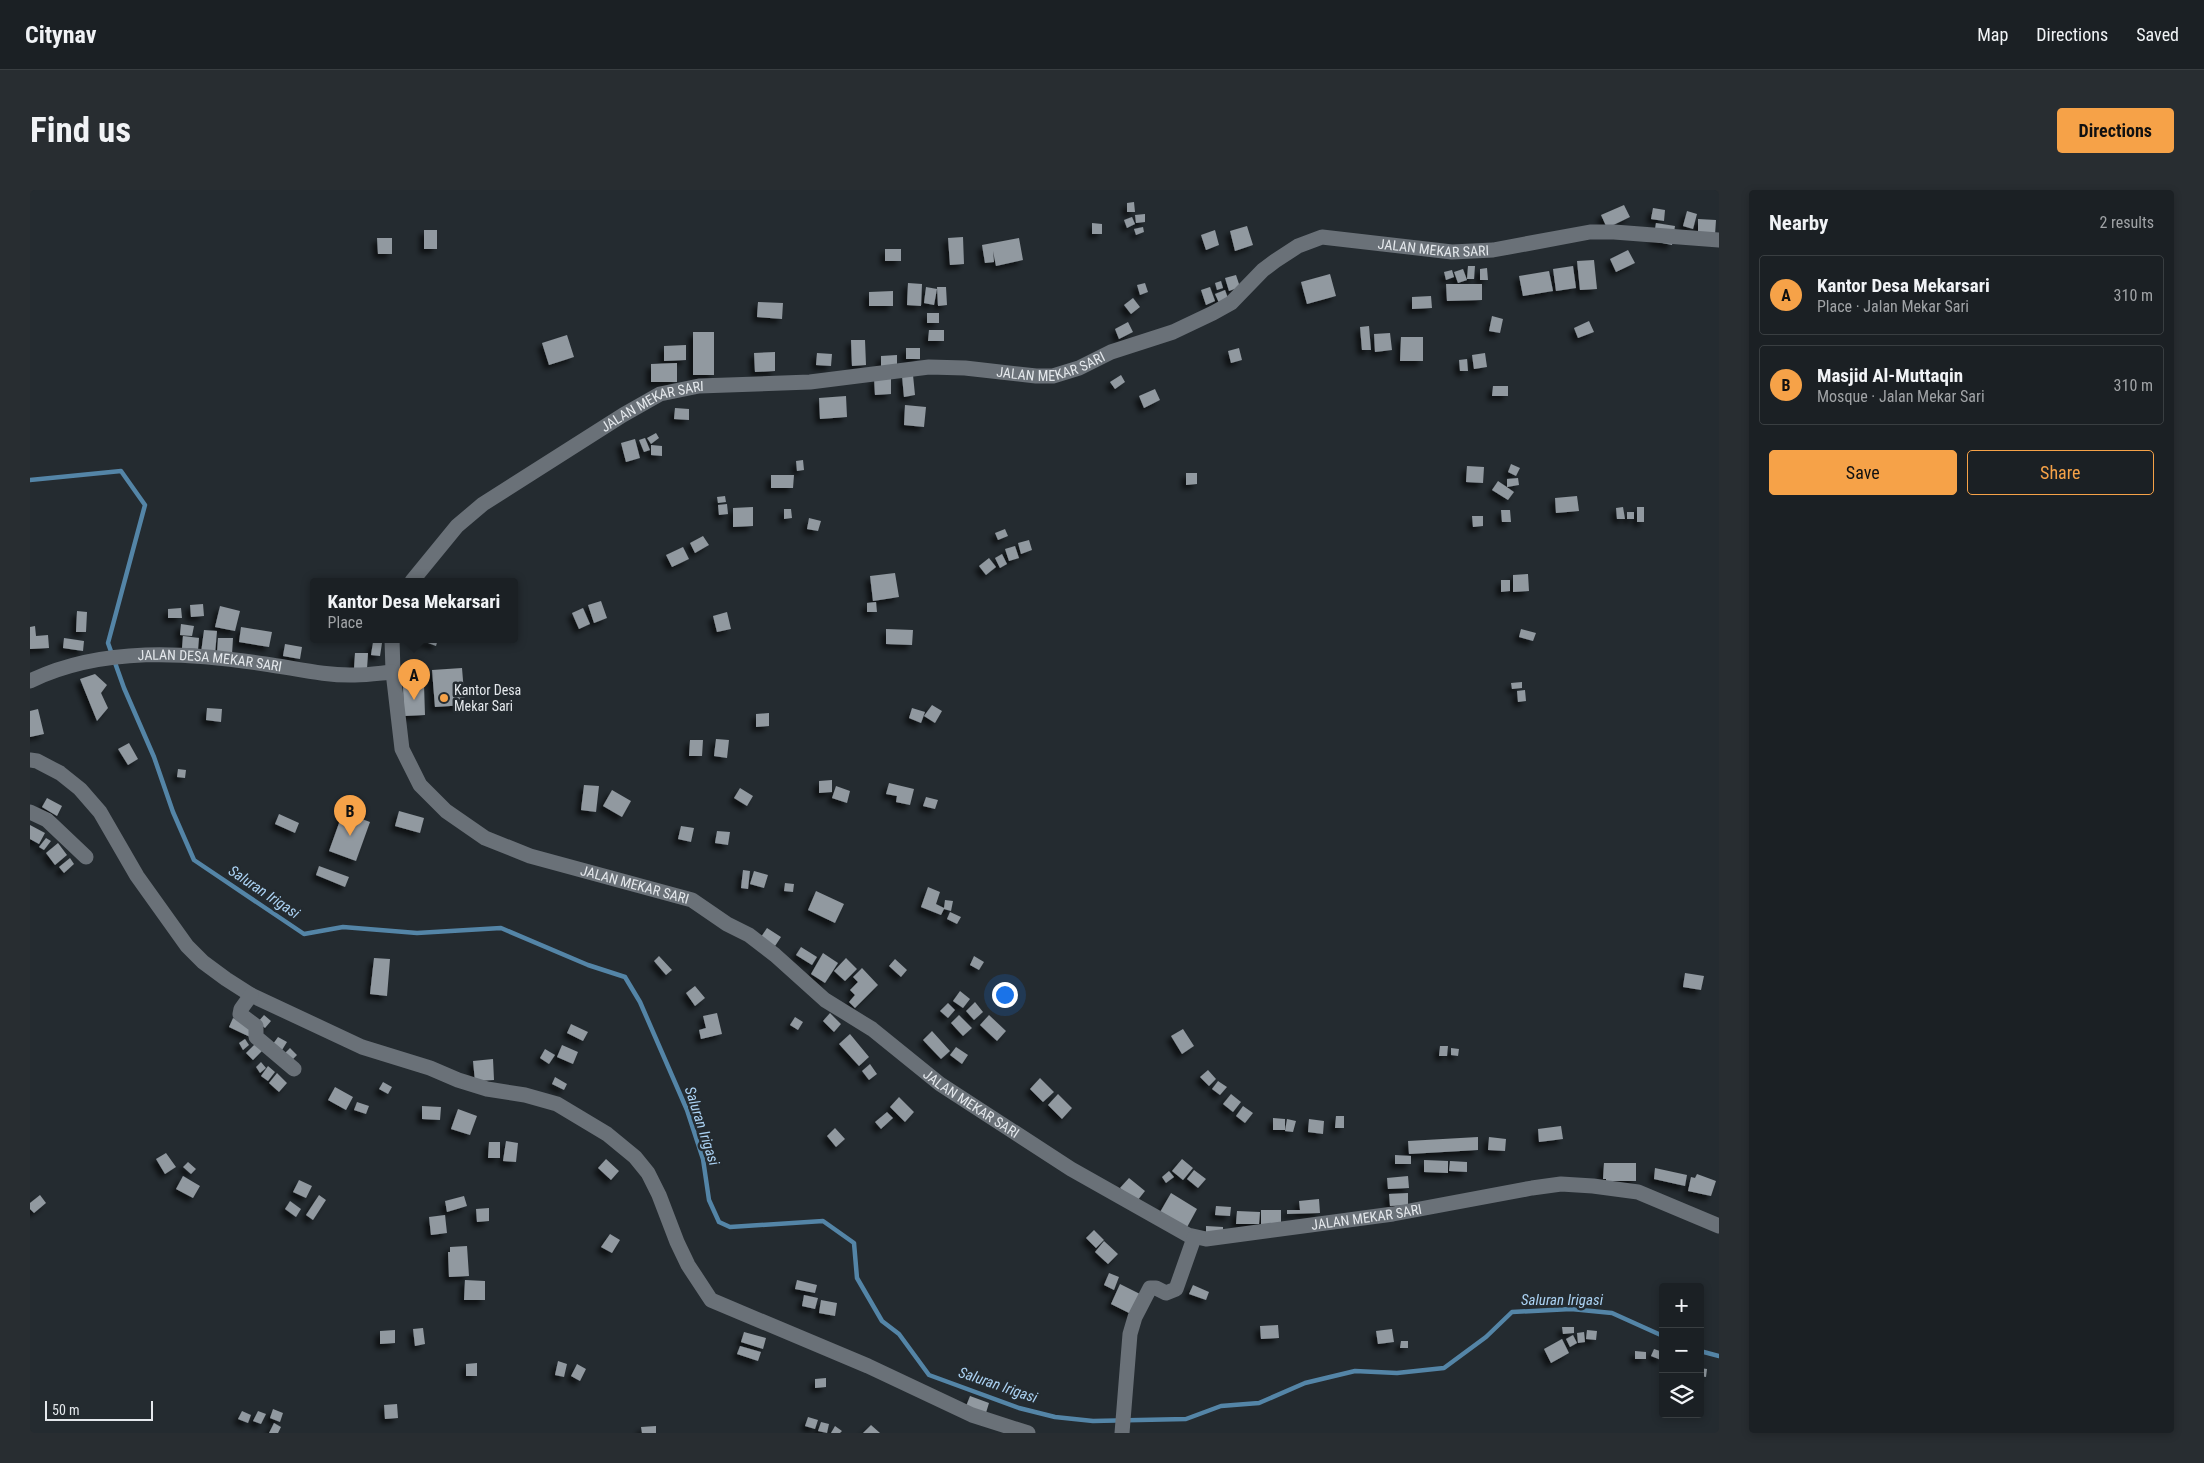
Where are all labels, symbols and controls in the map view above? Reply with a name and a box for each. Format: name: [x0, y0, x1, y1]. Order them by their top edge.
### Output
text: Citynav: [25, 21, 96, 49]
text: Map: [1977, 24, 2008, 45]
text: Directions: [2036, 24, 2108, 45]
text: Saved: [2136, 24, 2179, 45]
button: Directions: [2057, 108, 2174, 153]
text: Find us: [30, 110, 131, 151]
text: Nearby: [1769, 211, 1828, 235]
text: 2 results: [2099, 213, 2154, 232]
street label: JALAN MEKAR SARI: [1377, 236, 1489, 260]
text: Kantor Desa Mekarsari: [1817, 274, 1990, 297]
text: A: [1781, 286, 1791, 305]
text: 310 m: [2114, 286, 2153, 305]
text: Place · Jalan Mekar Sari: [1817, 297, 1969, 316]
street label: JALAN MEKAR SARI: [996, 348, 1107, 384]
text: Masjid Al-Muttaqin: [1817, 364, 1963, 387]
text: B: [1782, 376, 1790, 395]
text: 310 m: [2114, 376, 2153, 395]
street label: JALAN MEKAR SARI: [598, 378, 704, 435]
text: Mosque · Jalan Mekar Sari: [1817, 387, 1985, 406]
button: Save: [1769, 450, 1957, 495]
button: Share: [1967, 450, 2154, 495]
popup: [310, 578, 518, 643]
text: Kantor Desa Mekarsari: [328, 590, 500, 613]
text: Place: [328, 613, 363, 632]
street label: JALAN DESA MEKAR SARI: [137, 647, 283, 675]
pin: A: [398, 659, 430, 700]
place label: Kantor Desa Mekar Sari: [454, 682, 521, 714]
marker: Kantor Desa Mekar Sari: [438, 692, 450, 704]
pin: B: [334, 795, 366, 836]
water label: Saluran Irigasi: [225, 862, 304, 923]
street label: JALAN MEKAR SARI: [579, 862, 691, 907]
your location: [992, 982, 1018, 1008]
street label: JALAN MEKAR SARI: [920, 1066, 1022, 1141]
water label: Saluran Irigasi: [681, 1084, 723, 1168]
street label: JALAN MEKAR SARI: [1310, 1201, 1423, 1233]
map controls: [1659, 1283, 1704, 1418]
button: +: [1659, 1283, 1704, 1328]
water label: Saluran Irigasi: [1521, 1291, 1604, 1309]
button: −: [1659, 1328, 1704, 1373]
water label: Saluran Irigasi: [956, 1363, 1040, 1407]
button: layers: [1659, 1373, 1704, 1418]
scale bar: [45, 1398, 152, 1421]
text: 50 m: [52, 1402, 80, 1418]

